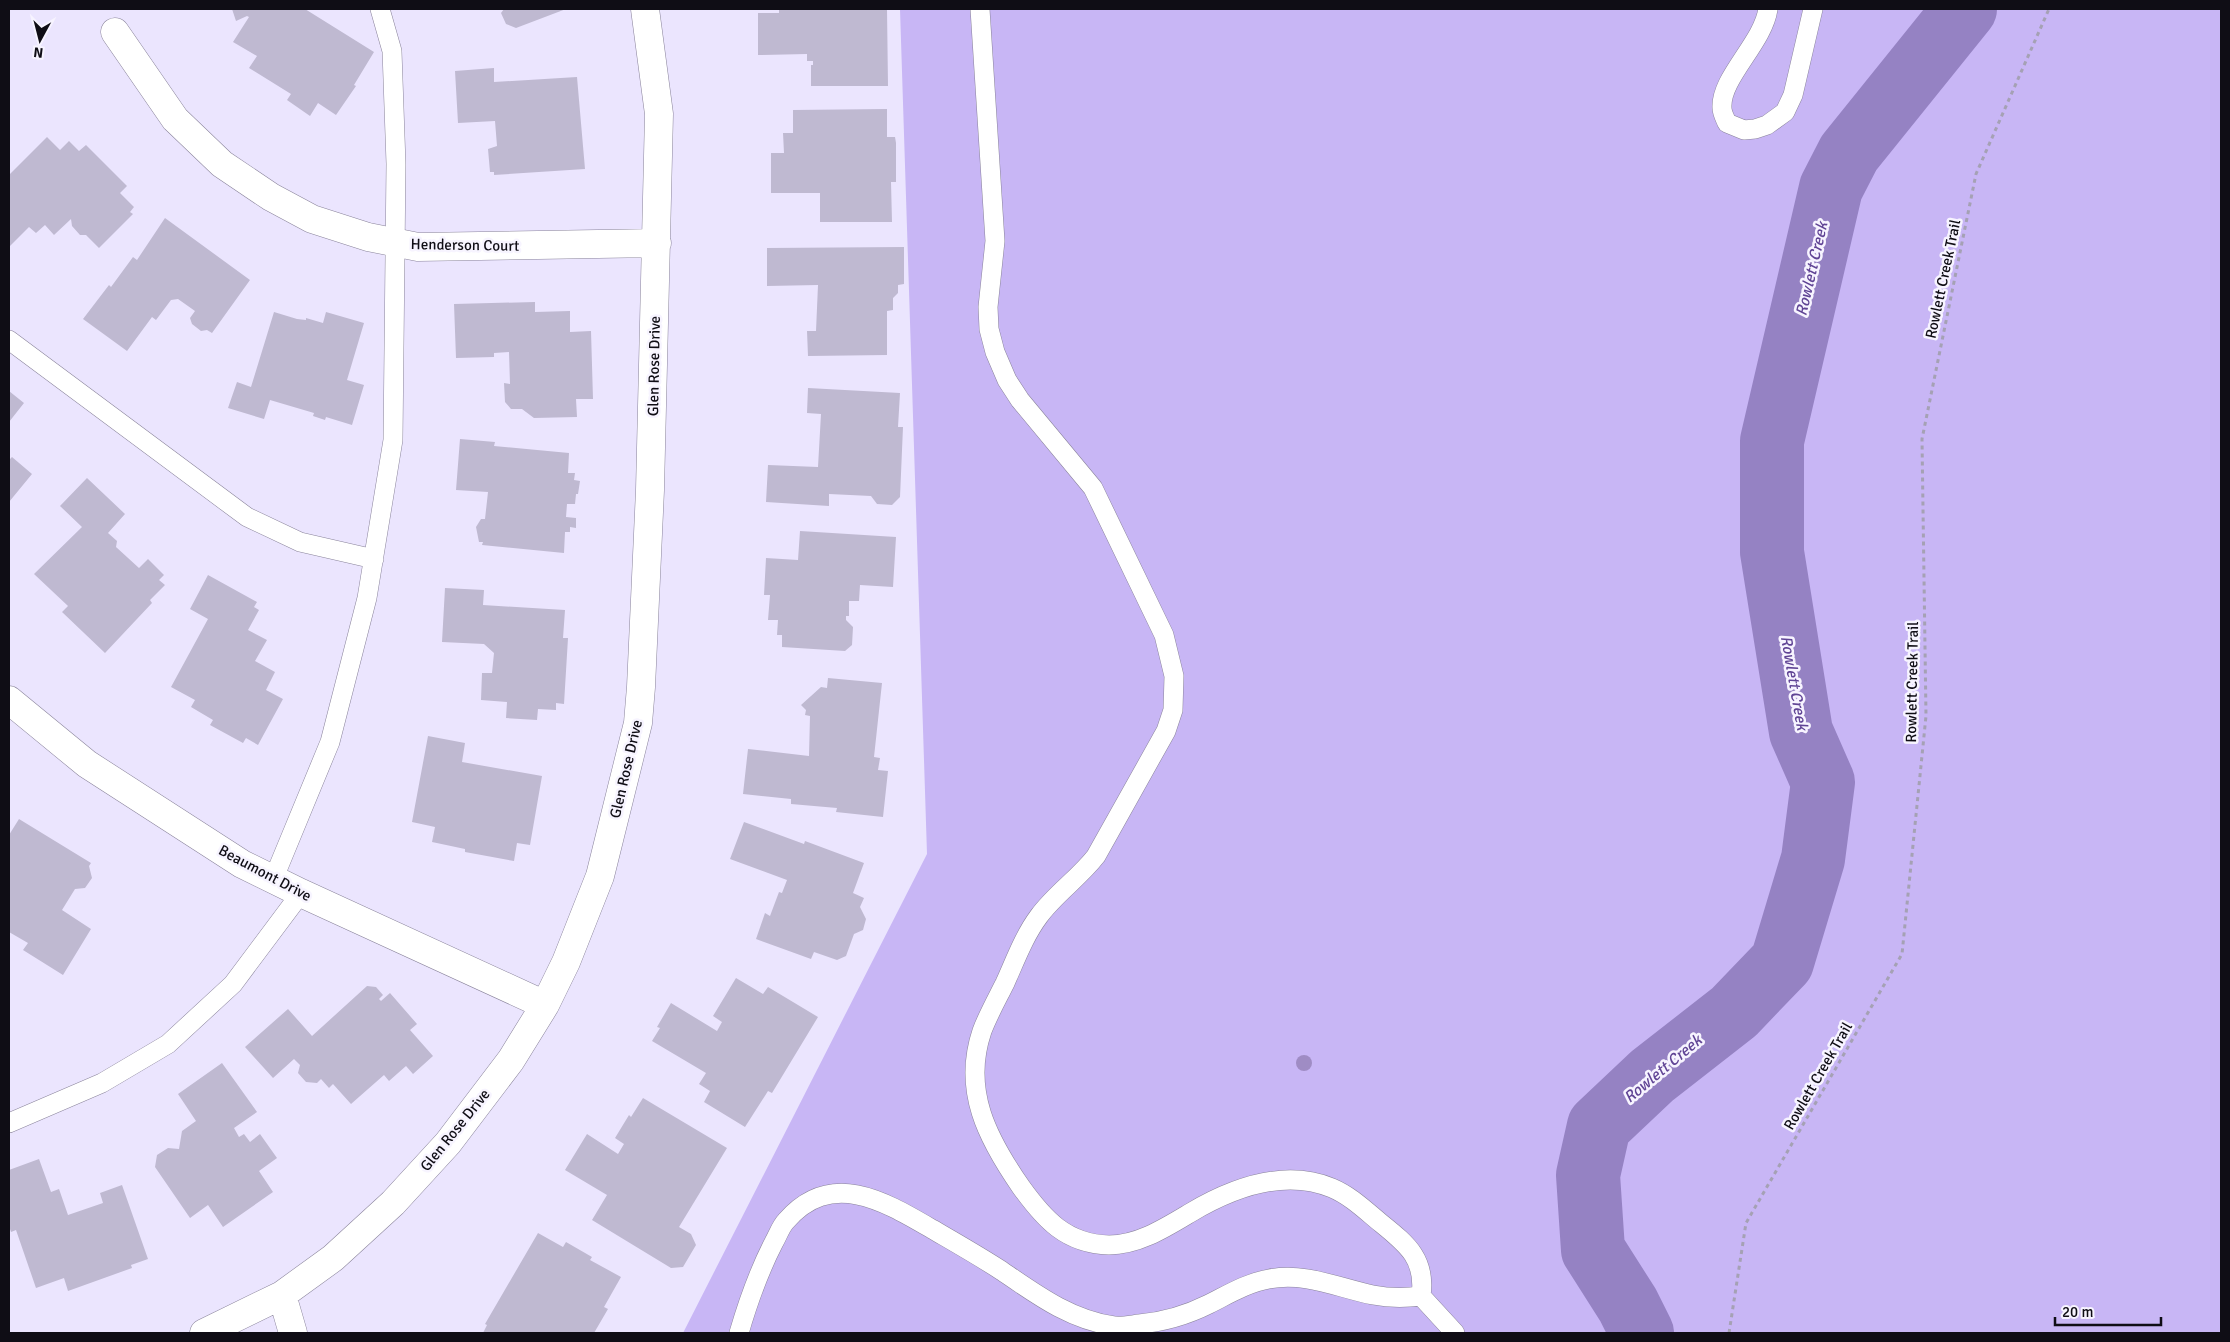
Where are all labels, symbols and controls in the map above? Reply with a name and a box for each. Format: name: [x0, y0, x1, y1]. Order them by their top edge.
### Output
north arrow: [15, 15, 65, 65]
text: N: [33, 43, 44, 61]
water label: Rowlett Creek: [1791, 218, 1833, 318]
street label: Rowlett Creek Trail: [1922, 218, 1964, 340]
street label: Henderson Court: [411, 235, 519, 255]
street label: Glen Rose Drive: [644, 316, 664, 416]
street label: Rowlett Creek Trail: [1902, 621, 1922, 743]
water label: Rowlett Creek: [1776, 634, 1812, 734]
street label: Glen Rose Drive: [606, 718, 646, 820]
street label: Beaumont Drive: [216, 841, 314, 905]
street label: Rowlett Creek Trail: [1780, 1019, 1856, 1133]
water label: Rowlett Creek: [1620, 1029, 1708, 1107]
street label: Glen Rose Drive: [416, 1085, 494, 1175]
scale bar: [2055, 1294, 2161, 1326]
text: 20 m: [2062, 1303, 2093, 1321]

